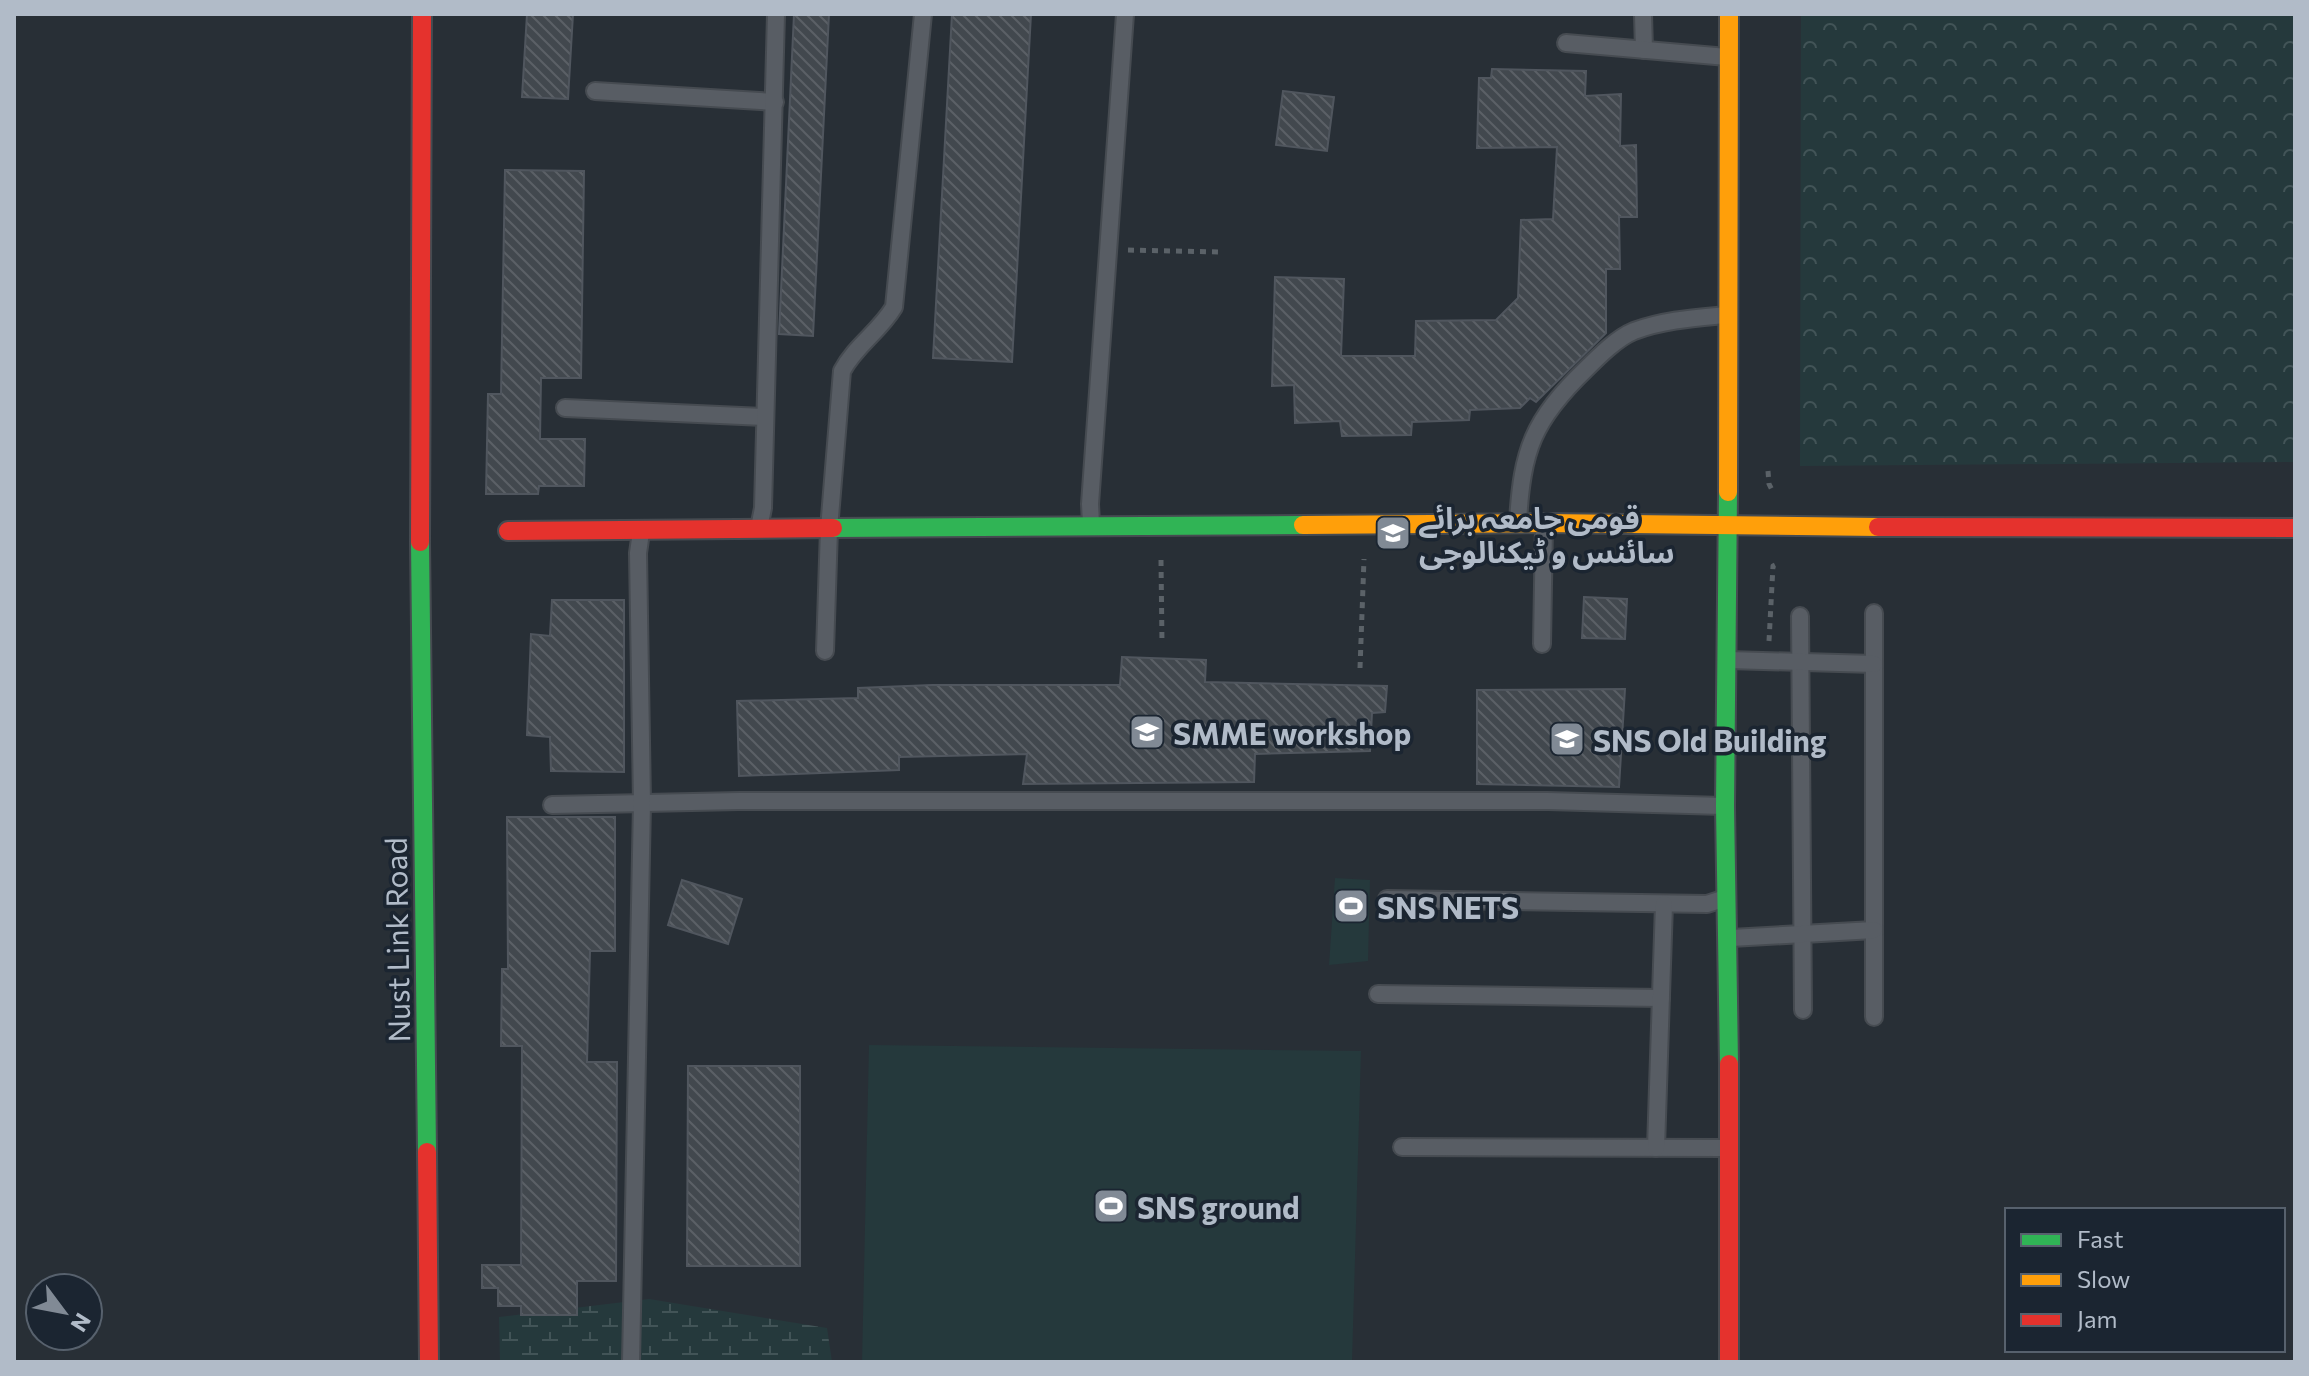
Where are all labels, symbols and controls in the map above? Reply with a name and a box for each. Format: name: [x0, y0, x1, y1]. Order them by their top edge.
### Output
place label: قومی جامعہ برائے سائنس و ٹیکنالوجی: [1419, 498, 1674, 570]
school or university icon: قومی جامعہ برائے سائنس و ٹیکنالوجی: [1374, 514, 1412, 552]
school or university icon: SMME workshop: [1128, 713, 1166, 751]
place label: SMME workshop: [1173, 714, 1411, 751]
school or university icon: SNS Old Building: [1548, 720, 1586, 758]
place label: SNS Old Building: [1593, 721, 1826, 758]
street label: Nust Link Road: [376, 837, 416, 1043]
sports icon: SNS NETS: [1332, 887, 1370, 925]
place label: SNS NETS: [1377, 888, 1519, 925]
sports icon: SNS ground: [1092, 1187, 1130, 1225]
place label: SNS ground: [1137, 1188, 1300, 1225]
legend: [2005, 1208, 2285, 1352]
text: Fast: [2077, 1224, 2124, 1253]
text: Slow: [2077, 1264, 2130, 1293]
north arrow: [24, 1272, 104, 1352]
text: Jam: [2077, 1304, 2117, 1333]
text: N: [66, 1309, 97, 1337]

